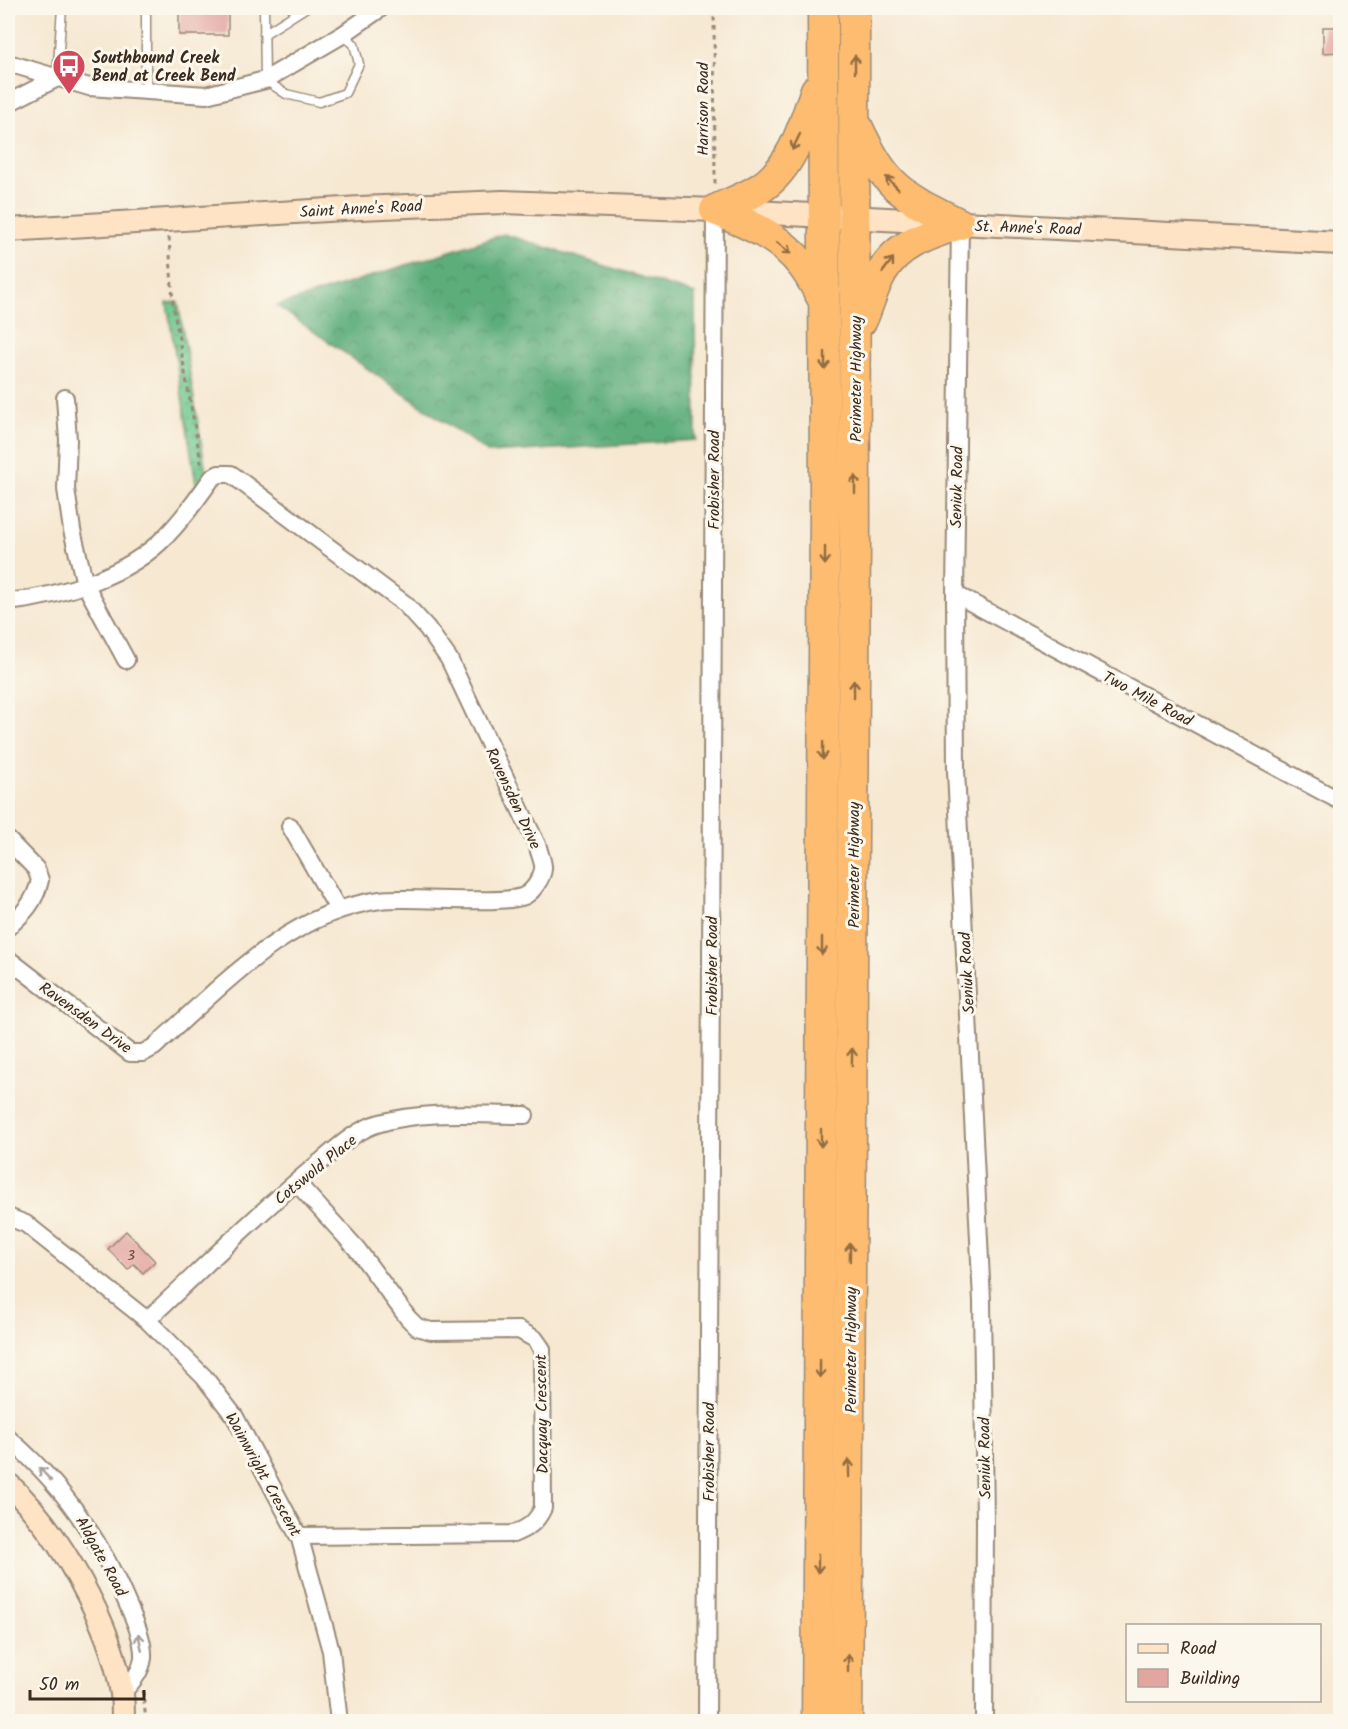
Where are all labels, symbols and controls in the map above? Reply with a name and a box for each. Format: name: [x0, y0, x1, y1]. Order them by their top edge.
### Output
place label: Southbound Creek Bend at Creek Bend: [92, 46, 236, 89]
bus stop icon: Southbound Creek Bend at Creek Bend: [51, 48, 87, 95]
one-way arrow: [849, 55, 861, 75]
street label: Harrison Road: [691, 61, 716, 156]
one-way arrow: [790, 132, 802, 150]
one-way arrow: [885, 176, 900, 191]
street label: Saint Anne's Road: [299, 194, 424, 225]
street label: St. Anne's Road: [974, 214, 1083, 243]
one-way arrow: [776, 241, 792, 254]
one-way arrow: [881, 257, 894, 273]
street label: Perimeter Highway: [844, 315, 869, 442]
one-way arrow: [819, 350, 831, 370]
street label: Frobisher Road: [702, 429, 727, 530]
street label: Seniuk Road: [944, 445, 971, 528]
one-way arrow: [849, 474, 861, 494]
one-way arrow: [819, 545, 831, 565]
street label: Two Mile Road: [1098, 665, 1198, 734]
one-way arrow: [848, 680, 860, 700]
one-way arrow: [817, 740, 829, 760]
street label: Ravensden Drive: [478, 744, 547, 854]
street label: Perimeter Highway: [842, 801, 867, 928]
street label: Frobisher Road: [700, 915, 725, 1016]
street label: Seniuk Road: [953, 930, 982, 1014]
one-way arrow: [816, 935, 828, 955]
street label: Ravensden Drive: [33, 976, 137, 1061]
one-way arrow: [846, 1048, 857, 1068]
one-way arrow: [815, 1128, 827, 1148]
street label: Cotswold Place: [269, 1129, 363, 1212]
one-way arrow: [844, 1243, 856, 1263]
house number: 3: [127, 1245, 135, 1267]
street label: Perimeter Highway: [839, 1286, 864, 1413]
street label: Dacquay Crescent: [529, 1353, 556, 1474]
one-way arrow: [814, 1358, 826, 1378]
street label: Frobisher Road: [697, 1401, 722, 1502]
street label: Wainwright Crescent: [218, 1408, 308, 1542]
street label: Seniuk Road: [972, 1416, 999, 1499]
one-way arrow: [843, 1459, 855, 1479]
one-way arrow: [38, 1466, 53, 1481]
street label: Aldgate Road: [68, 1512, 134, 1602]
one-way arrow: [812, 1553, 824, 1573]
legend: [1126, 1624, 1321, 1702]
one-way arrow: [134, 1633, 145, 1652]
text: Road: [1180, 1635, 1217, 1664]
one-way arrow: [842, 1654, 854, 1674]
scale bar: [30, 1663, 144, 1701]
text: Building: [1180, 1665, 1240, 1694]
text: 50 m: [39, 1671, 79, 1700]

